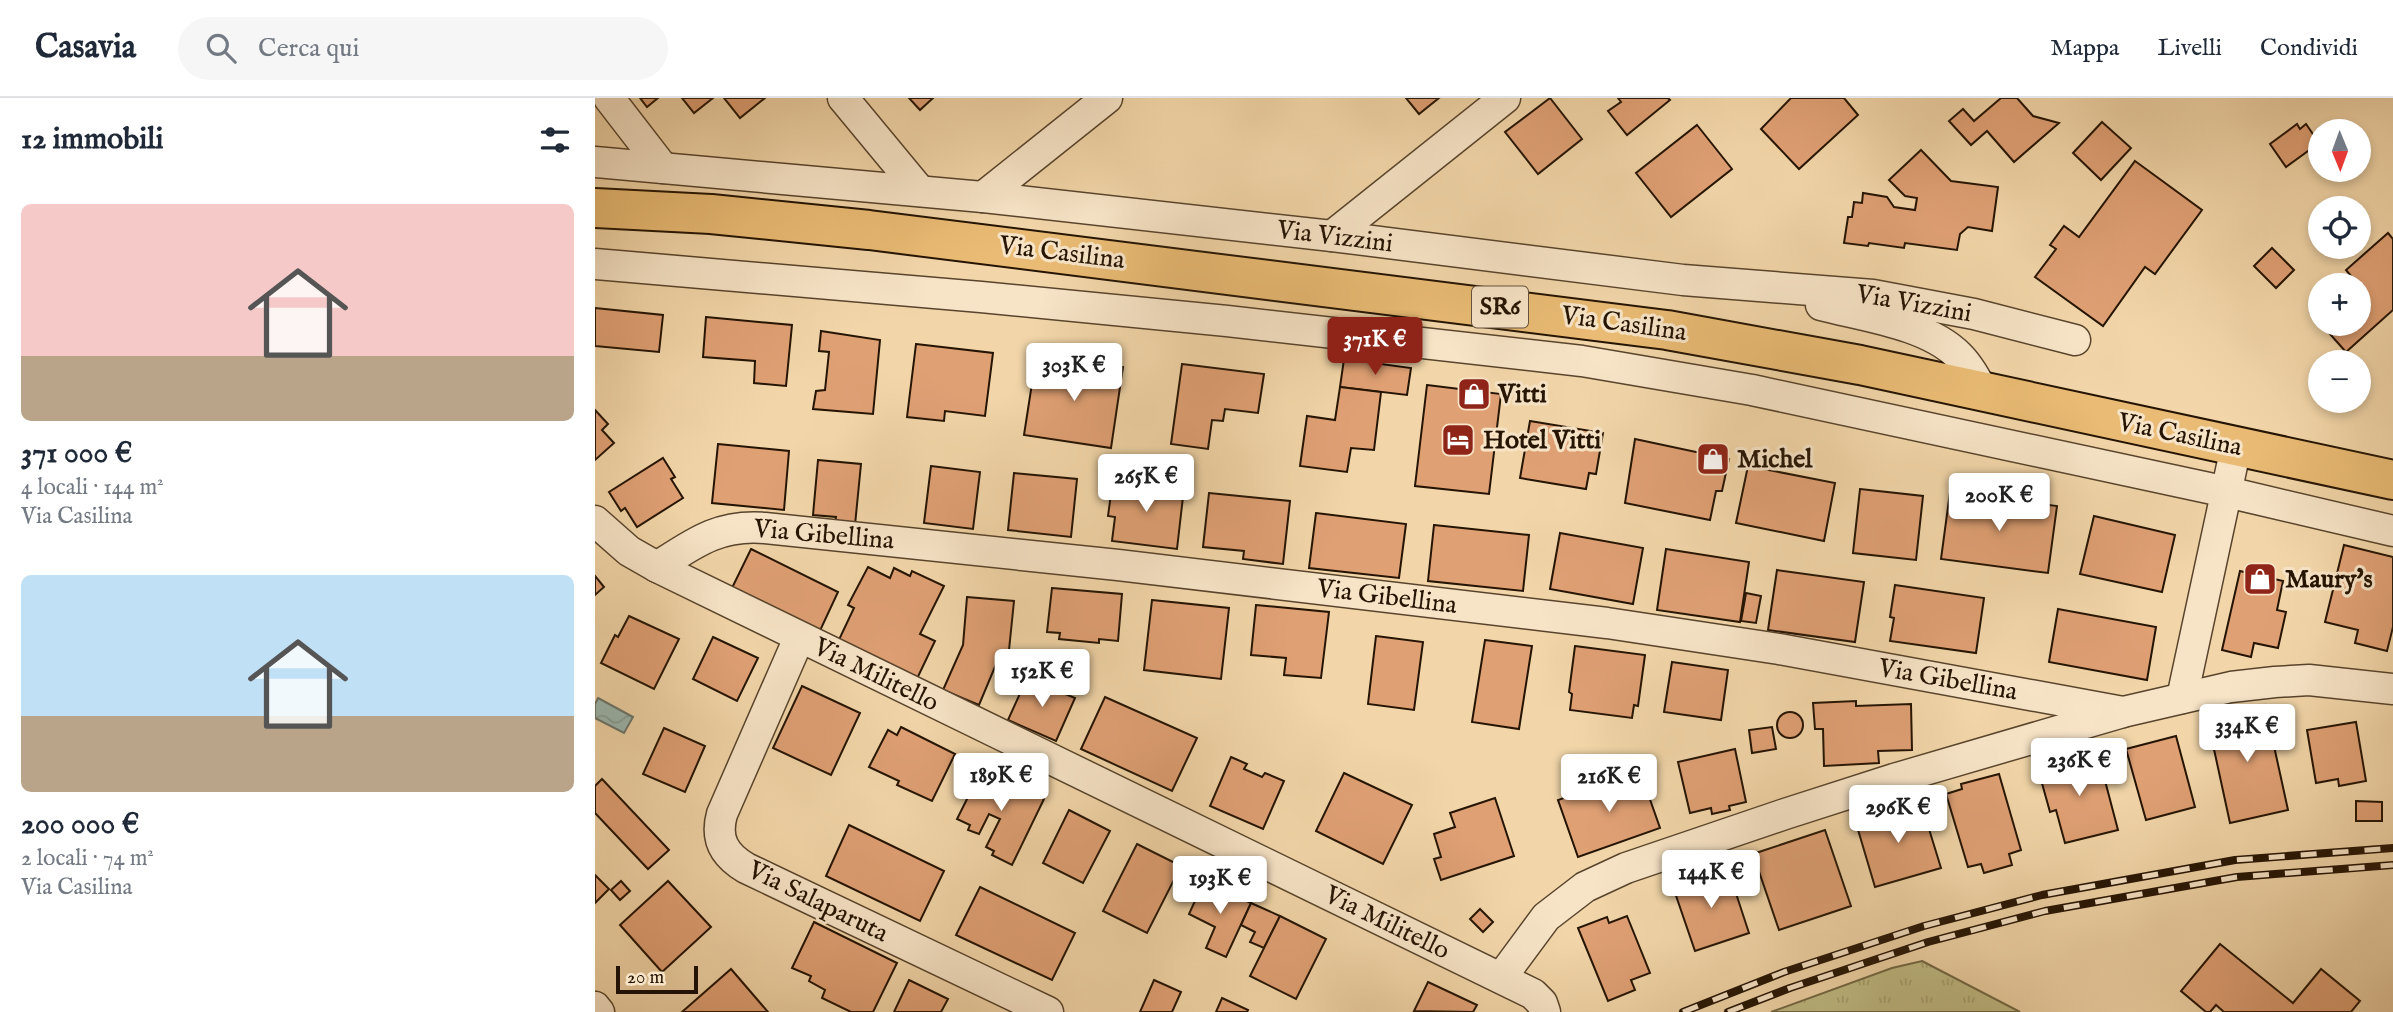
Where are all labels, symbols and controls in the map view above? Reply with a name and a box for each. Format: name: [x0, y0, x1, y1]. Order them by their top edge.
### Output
search box: [178, 17, 668, 80]
text: Casavia: [35, 27, 136, 69]
icon: search: [202, 29, 240, 67]
text: Cerca qui: [258, 32, 360, 65]
text: Mappa: [2050, 33, 2119, 64]
text: Livelli: [2157, 33, 2222, 64]
text: Condividi: [2260, 33, 2358, 64]
north arrow: [2308, 119, 2371, 182]
map controls: [2308, 119, 2371, 413]
text: 12 immobili: [21, 121, 163, 159]
icon: filters: [536, 121, 574, 159]
button: locate: [2308, 196, 2371, 259]
street label: Via Vizzini: [1274, 213, 1395, 260]
street label: Via Casilina: [996, 229, 1127, 277]
icon: home: [235, 250, 361, 376]
button: +: [2308, 273, 2371, 336]
street label: Via Vizzini: [1853, 277, 1974, 330]
road number: SR6: [1472, 286, 1528, 328]
street label: Via Casilina: [1558, 299, 1689, 349]
pin: 371K €: [1318, 317, 1432, 377]
text: 371K €: [1343, 325, 1407, 354]
pin: 303K €: [1017, 344, 1131, 403]
button: −: [2308, 350, 2371, 413]
text: 303K €: [1042, 351, 1106, 380]
shop icon: Vitti: [1455, 375, 1493, 413]
place label: Vitti: [1497, 378, 1547, 411]
street label: Via Casilina: [2114, 406, 2246, 464]
hotel icon: Hotel Vitti: [1439, 421, 1477, 459]
place label: Hotel Vitti: [1483, 424, 1601, 457]
text: 371 000 €: [21, 435, 132, 473]
shop icon: Michel: [1694, 440, 1732, 478]
place label: Michel: [1737, 443, 1813, 476]
pin: 265K €: [1089, 454, 1203, 514]
text: 265K €: [1114, 462, 1178, 491]
text: 4 locali · 144 m²: [21, 473, 164, 502]
pin: 200K €: [1942, 474, 2056, 533]
text: 200K €: [1965, 481, 2033, 510]
text: Via Casilina: [21, 502, 132, 531]
street label: Via Gibellina: [752, 512, 896, 558]
shop icon: Maury's: [2241, 560, 2279, 598]
place label: Maury's: [2285, 563, 2373, 596]
street label: Via Gibellina: [1314, 572, 1460, 622]
icon: home: [235, 621, 361, 747]
street label: Via Militello: [807, 630, 944, 719]
pin: 152K €: [985, 650, 1099, 709]
street label: Via Gibellina: [1875, 651, 2021, 709]
text: 152K €: [1011, 657, 1073, 686]
pin: 334K €: [2190, 704, 2304, 764]
text: 334K €: [2215, 712, 2279, 741]
pin: 236K €: [2022, 738, 2136, 798]
text: 236K €: [2047, 746, 2111, 775]
pin: 189K €: [944, 754, 1058, 813]
pin: 216K €: [1552, 754, 1666, 814]
text: 189K €: [970, 761, 1032, 790]
text: 216K €: [1577, 762, 1641, 791]
pin: 296K €: [1841, 786, 1955, 845]
text: 296K €: [1865, 793, 1931, 822]
text: 200 000 €: [21, 806, 139, 844]
text: 2 locali · 74 m²: [21, 844, 154, 873]
pin: 144K €: [1654, 850, 1768, 910]
street label: Via Salaparuta: [741, 853, 894, 951]
pin: 193K €: [1163, 856, 1277, 916]
text: 144K €: [1678, 858, 1744, 887]
text: 193K €: [1189, 864, 1251, 893]
text: Via Casilina: [21, 873, 132, 902]
street label: Via Militello: [1318, 878, 1455, 967]
scale bar: [616, 963, 698, 995]
text: 20 m: [627, 966, 664, 990]

